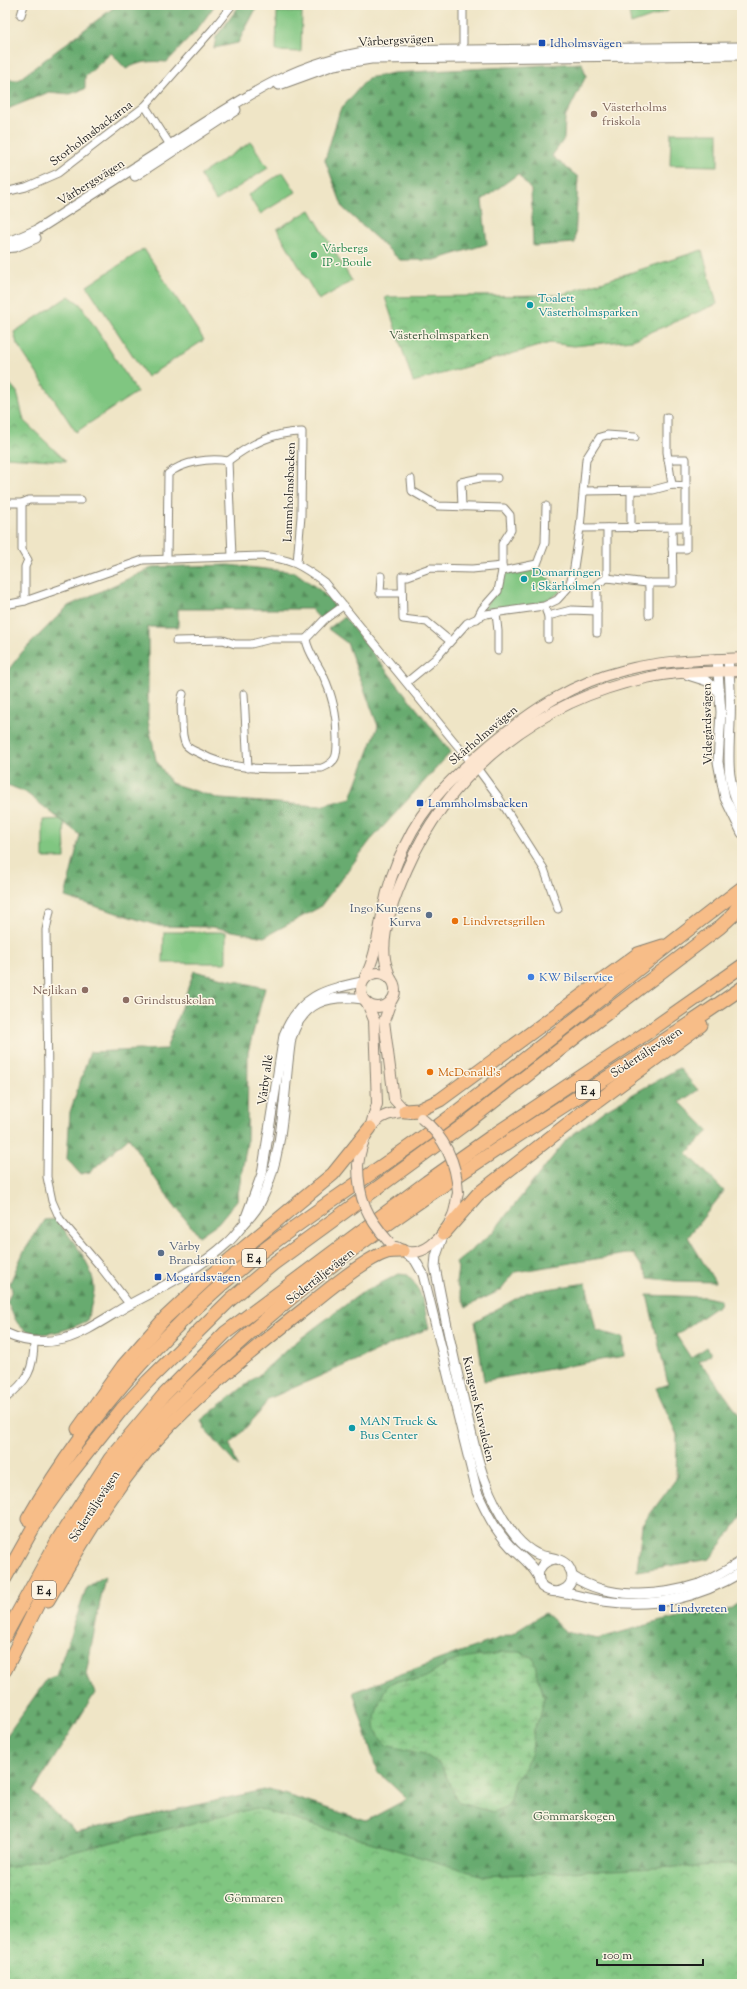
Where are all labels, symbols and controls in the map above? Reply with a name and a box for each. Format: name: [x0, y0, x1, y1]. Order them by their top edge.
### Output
street label: Vårbergsvägen: [358, 30, 435, 52]
place label: Idholmsvägen: [550, 35, 622, 53]
marker: Idholmsvägen: [537, 38, 547, 48]
street label: Storholmsbackarna: [46, 96, 137, 171]
place label: Västerholms friskola: [602, 99, 667, 131]
marker: Västerholms friskola: [589, 109, 599, 119]
street label: Vårbergsvägen: [55, 155, 129, 211]
place label: Vårbergs IP - Boule: [322, 240, 372, 272]
marker: Vårbergs IP - Boule: [309, 250, 319, 260]
place label: Toalett Västerholmsparken: [538, 290, 638, 322]
marker: Toalett Västerholmsparken: [525, 300, 535, 310]
park label: Västerholmsparken: [389, 327, 489, 345]
street label: Lammholmsbacken: [279, 442, 301, 542]
place label: Domarringen i Skärholmen: [532, 564, 601, 596]
marker: Domarringen i Skärholmen: [519, 574, 529, 584]
street label: Videgårdsvägen: [698, 683, 718, 765]
street label: Skärholmsvägen: [445, 702, 522, 770]
place label: Lammholmsbacken: [428, 795, 528, 813]
marker: Lammholmsbacken: [415, 798, 425, 808]
place label: Ingo Kungens Kurva: [350, 900, 421, 932]
marker: Ingo Kungens Kurva: [424, 910, 434, 920]
place label: Lindvretsgrillen: [463, 913, 545, 931]
marker: Lindvretsgrillen: [450, 916, 460, 926]
place label: KW Bilservice: [539, 969, 613, 987]
marker: KW Bilservice: [526, 972, 536, 982]
place label: Nejlikan: [33, 982, 77, 1000]
marker: Nejlikan: [80, 985, 90, 995]
place label: Grindstuskolan: [134, 992, 215, 1010]
marker: Grindstuskolan: [121, 995, 131, 1005]
street label: Södertäljevägen: [607, 1023, 686, 1083]
street label: Vårby allé: [254, 1053, 279, 1107]
place label: McDonald's: [438, 1064, 501, 1082]
marker: McDonald's: [425, 1067, 435, 1077]
road number: E 4: [576, 1081, 600, 1099]
place label: Vårby Brandstation: [169, 1238, 236, 1270]
street label: Södertäljevägen: [283, 1244, 359, 1309]
marker: Vårby Brandstation: [156, 1248, 166, 1258]
road number: E 4: [242, 1249, 266, 1267]
place label: Mogårdsvägen: [166, 1269, 241, 1287]
marker: Mogårdsvägen: [153, 1272, 163, 1282]
street label: Kungens Kurvaleden: [457, 1355, 499, 1464]
place label: MAN Truck & Bus Center: [360, 1413, 438, 1445]
marker: MAN Truck & Bus Center: [347, 1423, 357, 1433]
street label: Södertäljevägen: [65, 1467, 125, 1546]
road number: E 4: [32, 1581, 56, 1599]
place label: Lindvreten: [670, 1600, 727, 1618]
marker: Lindvreten: [657, 1603, 667, 1613]
park label: Gömmarskogen: [533, 1808, 615, 1826]
park label: Gömmaren: [225, 1890, 283, 1908]
scale bar: [597, 1941, 703, 1967]
text: 100 m: [603, 1947, 632, 1965]

